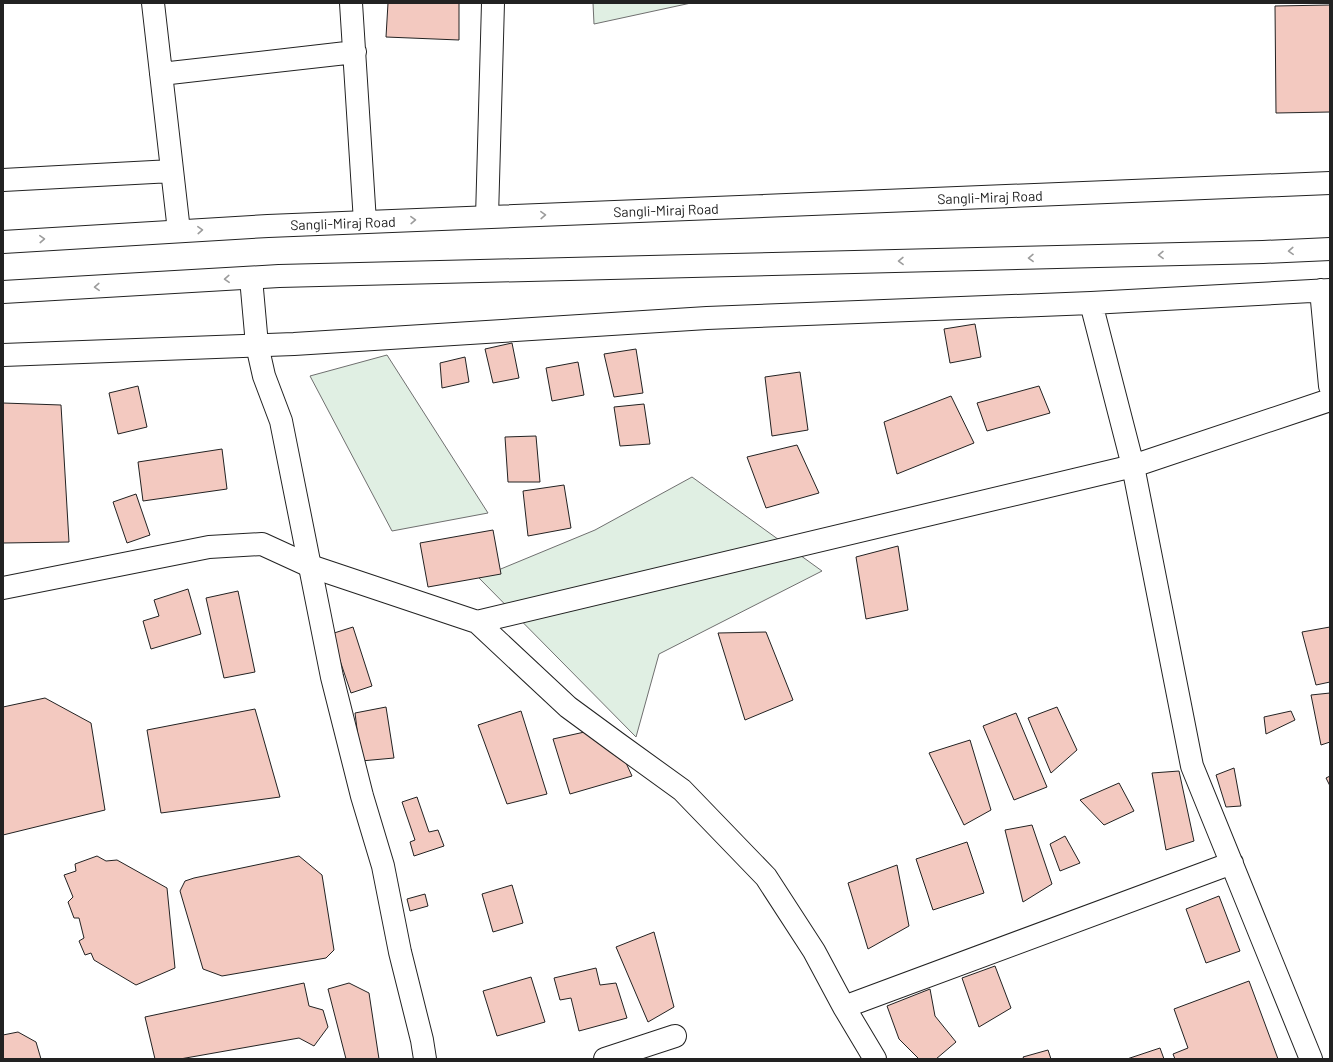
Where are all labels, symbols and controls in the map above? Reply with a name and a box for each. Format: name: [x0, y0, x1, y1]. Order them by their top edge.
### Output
street label: Sangli-Miraj Road: [937, 187, 1043, 207]
street label: Sangli-Miraj Road: [613, 200, 719, 220]
one-way arrow: [540, 211, 546, 219]
street label: Sangli-Miraj Road: [290, 213, 396, 233]
one-way arrow: [410, 216, 416, 224]
one-way arrow: [197, 225, 203, 234]
one-way arrow: [39, 235, 45, 244]
one-way arrow: [1288, 246, 1294, 255]
one-way arrow: [1158, 251, 1164, 259]
one-way arrow: [1028, 254, 1034, 262]
one-way arrow: [898, 257, 904, 265]
one-way arrow: [224, 275, 230, 283]
one-way arrow: [94, 282, 100, 291]

